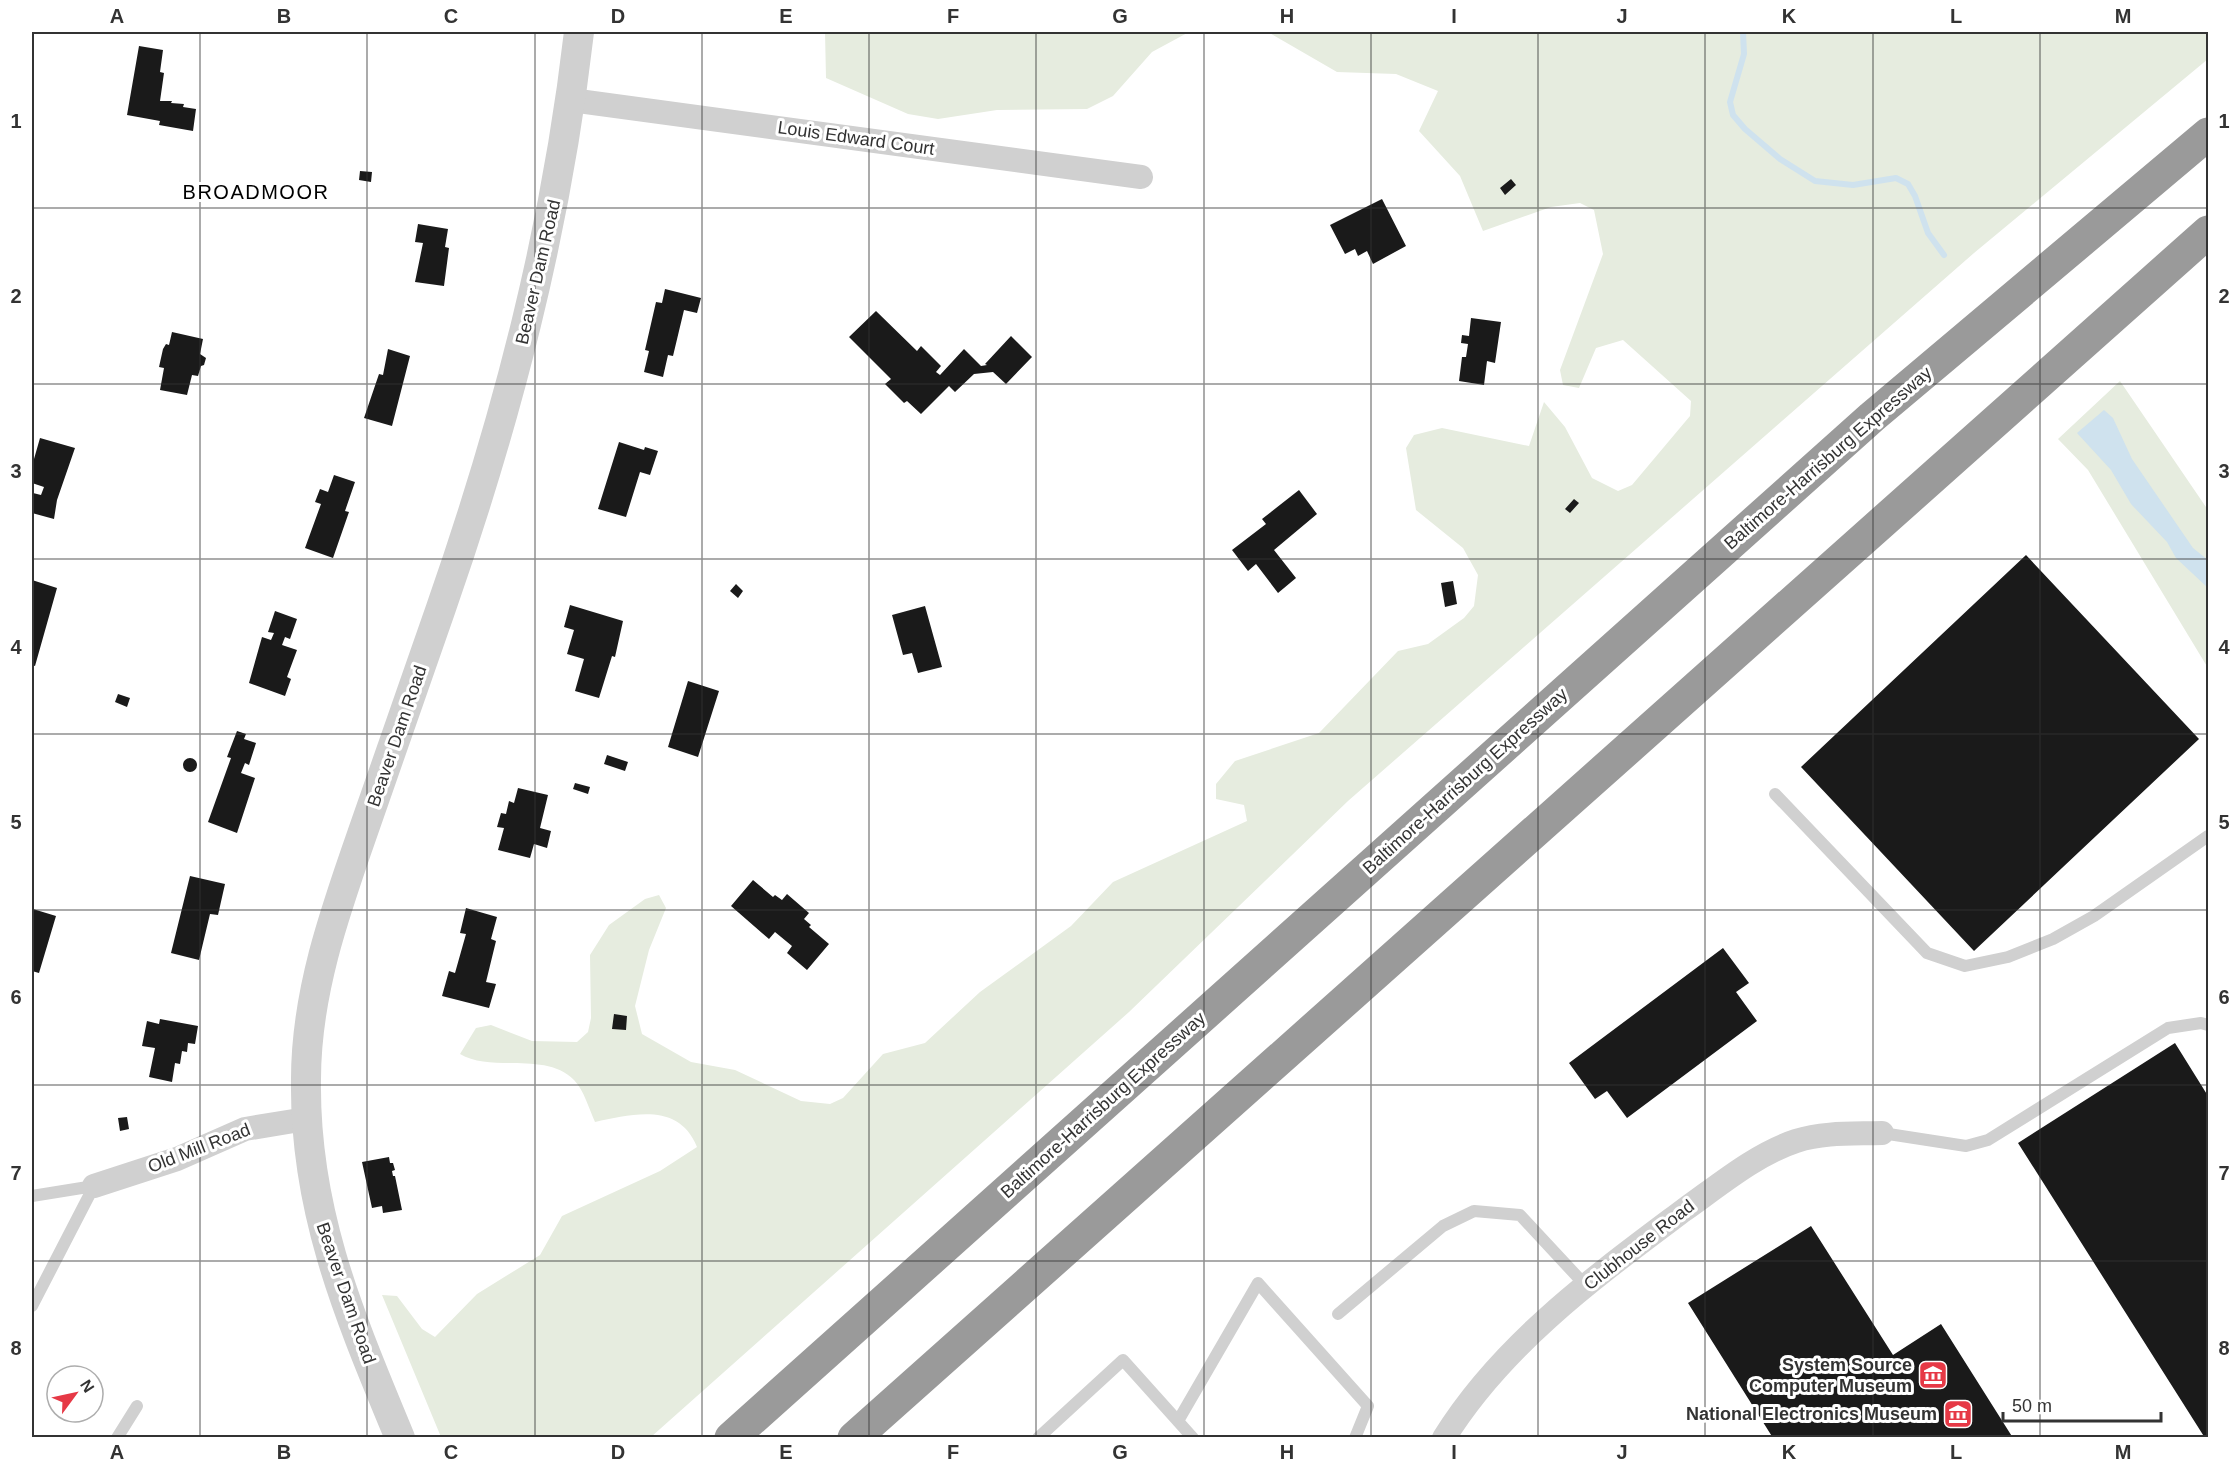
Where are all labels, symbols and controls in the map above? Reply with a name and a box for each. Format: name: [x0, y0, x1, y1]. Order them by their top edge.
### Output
text: A: [110, 5, 124, 27]
text: B: [277, 5, 291, 27]
text: C: [444, 5, 458, 27]
text: D: [611, 5, 625, 27]
text: E: [779, 5, 793, 27]
text: F: [947, 5, 959, 27]
text: G: [1112, 5, 1128, 27]
text: H: [1280, 5, 1294, 27]
text: I: [1451, 5, 1457, 27]
text: J: [1616, 5, 1628, 27]
text: K: [1782, 5, 1797, 27]
text: L: [1950, 5, 1962, 27]
text: M: [2115, 5, 2131, 27]
text: 1: [10, 110, 22, 132]
text: 1: [2218, 110, 2230, 132]
street label: Louis Edward Court: [776, 117, 936, 159]
district label: BROADMOOR: [183, 181, 329, 203]
street label: Beaver Dam Road: [512, 198, 564, 346]
text: 2: [10, 285, 22, 307]
text: 2: [2218, 285, 2230, 307]
street label: Baltimore-Harrisburg Expressway: [1720, 363, 1936, 553]
text: 3: [10, 460, 22, 482]
text: 3: [2218, 460, 2230, 482]
text: 4: [10, 636, 22, 658]
text: 4: [2218, 636, 2230, 658]
street label: Beaver Dam Road: [363, 663, 431, 809]
street label: Baltimore-Harrisburg Expressway: [1359, 684, 1571, 878]
text: 5: [10, 811, 22, 833]
text: 5: [2218, 811, 2230, 833]
text: 6: [10, 986, 22, 1008]
text: 6: [2218, 986, 2230, 1008]
street label: Baltimore-Harrisburg Expressway: [997, 1008, 1209, 1202]
street label: Old Mill Road: [145, 1119, 253, 1177]
text: 7: [10, 1162, 22, 1184]
text: 7: [2218, 1162, 2230, 1184]
street label: Clubhouse Road: [1580, 1196, 1698, 1294]
street label: Beaver Dam Road: [312, 1220, 380, 1366]
text: 8: [10, 1337, 22, 1359]
text: 8: [2218, 1337, 2230, 1359]
place label: System Source Computer Museum: [1749, 1355, 1912, 1396]
museum icon: System Source Computer Museum: [1917, 1359, 1949, 1391]
north arrow: [45, 1364, 105, 1424]
text: N: [77, 1377, 97, 1396]
scale bar: [2003, 1385, 2160, 1423]
text: 50 m: [2012, 1396, 2052, 1416]
museum icon: National Electronics Museum: [1942, 1398, 1974, 1430]
place label: National Electronics Museum: [1686, 1404, 1937, 1424]
text: A: [110, 1441, 124, 1463]
text: B: [277, 1441, 291, 1463]
text: C: [444, 1441, 458, 1463]
text: D: [611, 1441, 625, 1463]
text: E: [779, 1441, 793, 1463]
text: F: [947, 1441, 959, 1463]
text: G: [1112, 1441, 1128, 1463]
text: H: [1280, 1441, 1294, 1463]
text: I: [1451, 1441, 1457, 1463]
text: J: [1616, 1441, 1628, 1463]
text: K: [1782, 1441, 1797, 1463]
text: L: [1950, 1441, 1962, 1463]
text: M: [2115, 1441, 2131, 1463]

